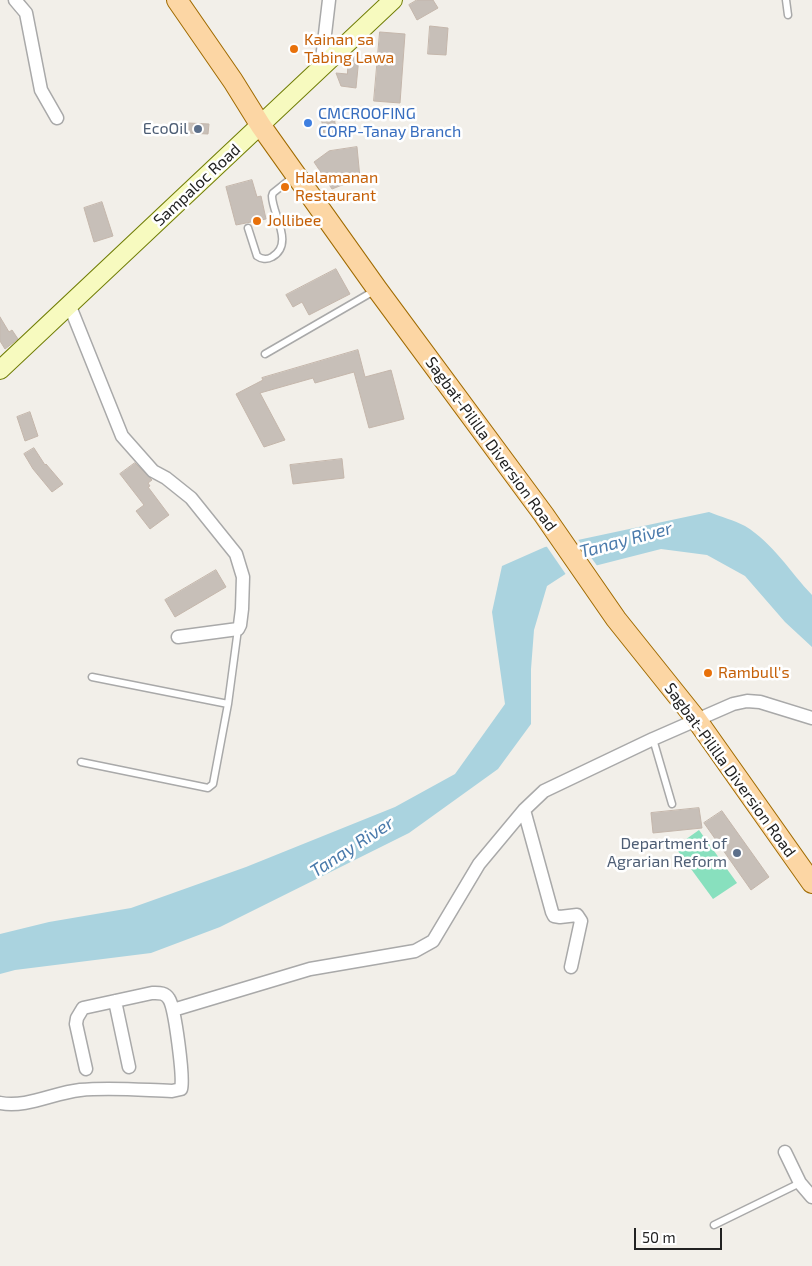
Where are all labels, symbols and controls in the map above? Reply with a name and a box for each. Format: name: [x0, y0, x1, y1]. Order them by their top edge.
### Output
place label: Kainan sa Tabing Lawa: [304, 30, 394, 68]
marker: Kainan sa Tabing Lawa: [288, 43, 300, 55]
place label: CMCROOFING CORP-Tanay Branch: [318, 104, 461, 142]
marker: CMCROOFING CORP-Tanay Branch: [302, 117, 314, 129]
place label: EcoOil: [143, 119, 188, 139]
marker: EcoOil: [192, 123, 204, 135]
street label: Sampaloc Road: [150, 140, 244, 230]
place label: Halamanan Restaurant: [295, 168, 378, 206]
marker: Halamanan Restaurant: [279, 181, 291, 193]
place label: Jollibee: [267, 211, 321, 231]
marker: Jollibee: [251, 215, 263, 227]
street label: Sagbat-Pililla Diversion Road: [421, 353, 561, 535]
water label: Tanay River: [577, 517, 675, 563]
place label: Rambull's: [718, 663, 790, 683]
marker: Rambull's: [702, 667, 714, 679]
street label: Sagbat-Pililla Diversion Road: [660, 679, 800, 861]
water label: Tanay River: [306, 812, 398, 882]
place label: Department of Agrarian Reform: [607, 834, 727, 872]
marker: Department of Agrarian Reform: [731, 847, 743, 859]
scale bar: [637, 1218, 724, 1250]
text: 50 m: [642, 1228, 676, 1246]

